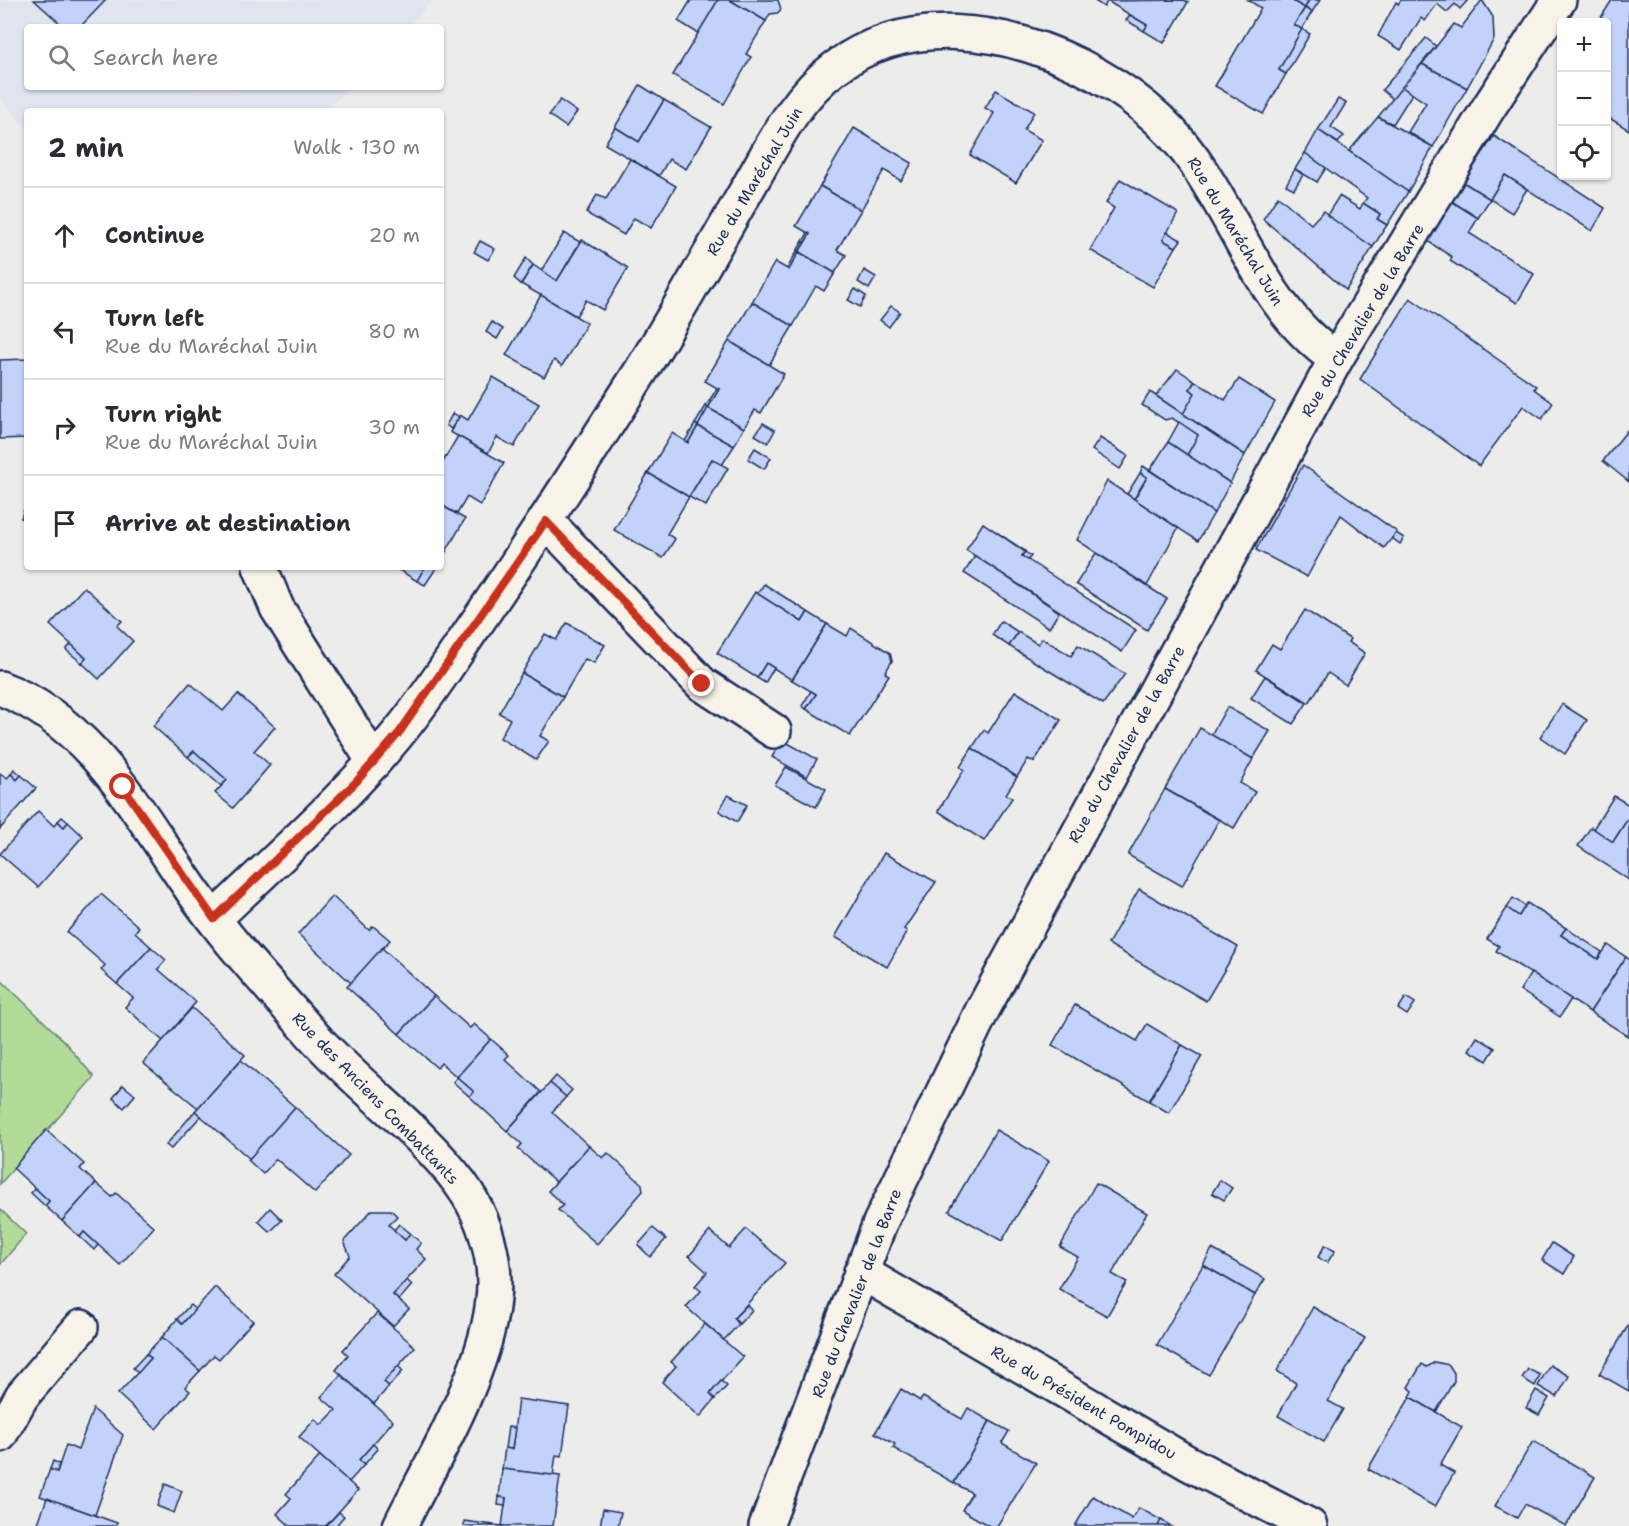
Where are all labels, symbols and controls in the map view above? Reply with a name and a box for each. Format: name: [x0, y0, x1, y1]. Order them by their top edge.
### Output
map controls: [1557, 18, 1611, 180]
button: +: [1557, 18, 1611, 72]
search box: [24, 24, 444, 90]
icon: search: [45, 41, 78, 74]
text: Search here: [93, 43, 219, 72]
button: −: [1557, 72, 1611, 126]
street label: Rue du Maréchal Juin: [702, 103, 807, 260]
button: locate: [1557, 126, 1611, 180]
text: 2 min: [48, 130, 124, 165]
text: Walk · 130 m: [293, 134, 420, 160]
street label: Rue du Maréchal Juin: [1183, 153, 1288, 310]
icon: ahead: [48, 219, 81, 252]
street label: Rue du Chevalier de la Barre: [1296, 220, 1429, 421]
text: Continue: [105, 221, 205, 250]
text: 20 m: [369, 222, 420, 248]
text: Turn left: [105, 304, 204, 333]
icon: left: [48, 315, 81, 348]
text: 80 m: [368, 318, 420, 344]
text: Rue du Maréchal Juin: [105, 333, 317, 359]
text: Turn right: [105, 400, 222, 429]
icon: right: [48, 411, 81, 444]
text: 30 m: [368, 414, 420, 440]
text: Rue du Maréchal Juin: [105, 429, 317, 455]
icon: arrive: [48, 507, 81, 540]
text: Arrive at destination: [105, 509, 351, 538]
street label: Rue du Chevalier de la Barre: [1063, 642, 1190, 847]
route end: [688, 670, 714, 696]
route start: [109, 773, 135, 799]
street label: Rue des Anciens Combattants: [288, 1008, 464, 1189]
street label: Rue du Chevalier de la Barre: [807, 1186, 906, 1401]
street label: Rue du Président Pompidou: [987, 1341, 1180, 1464]

